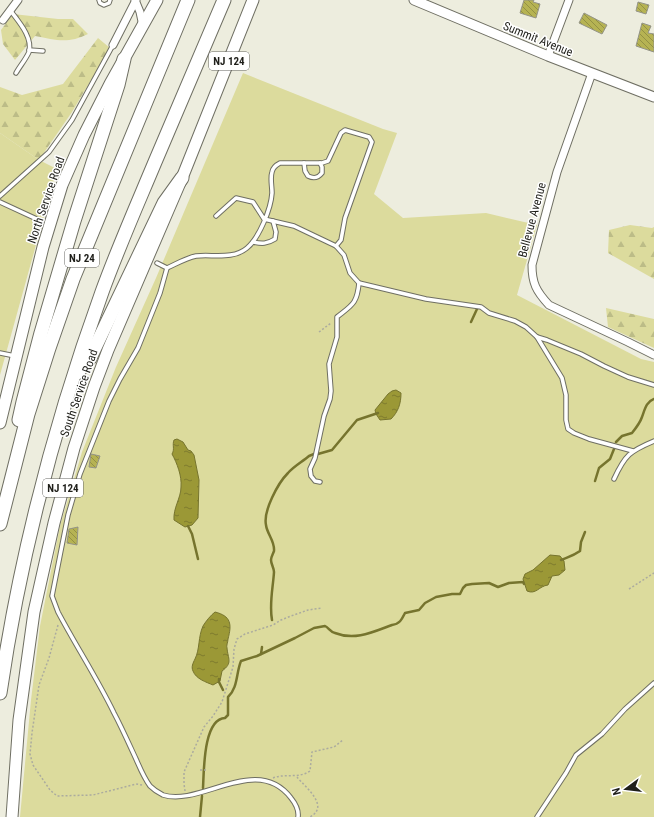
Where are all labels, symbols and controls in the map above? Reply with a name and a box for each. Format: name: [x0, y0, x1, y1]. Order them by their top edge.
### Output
street label: Summit Avenue: [501, 19, 575, 59]
road number: NJ 124: [209, 52, 249, 70]
street label: North Service Road: [25, 155, 67, 245]
street label: Bellevue Avenue: [515, 181, 549, 259]
road number: NJ 24: [65, 249, 99, 267]
street label: South Service Road: [57, 347, 101, 439]
road number: NJ 124: [43, 479, 83, 497]
north arrow: [606, 769, 646, 809]
text: N: [610, 786, 624, 796]

